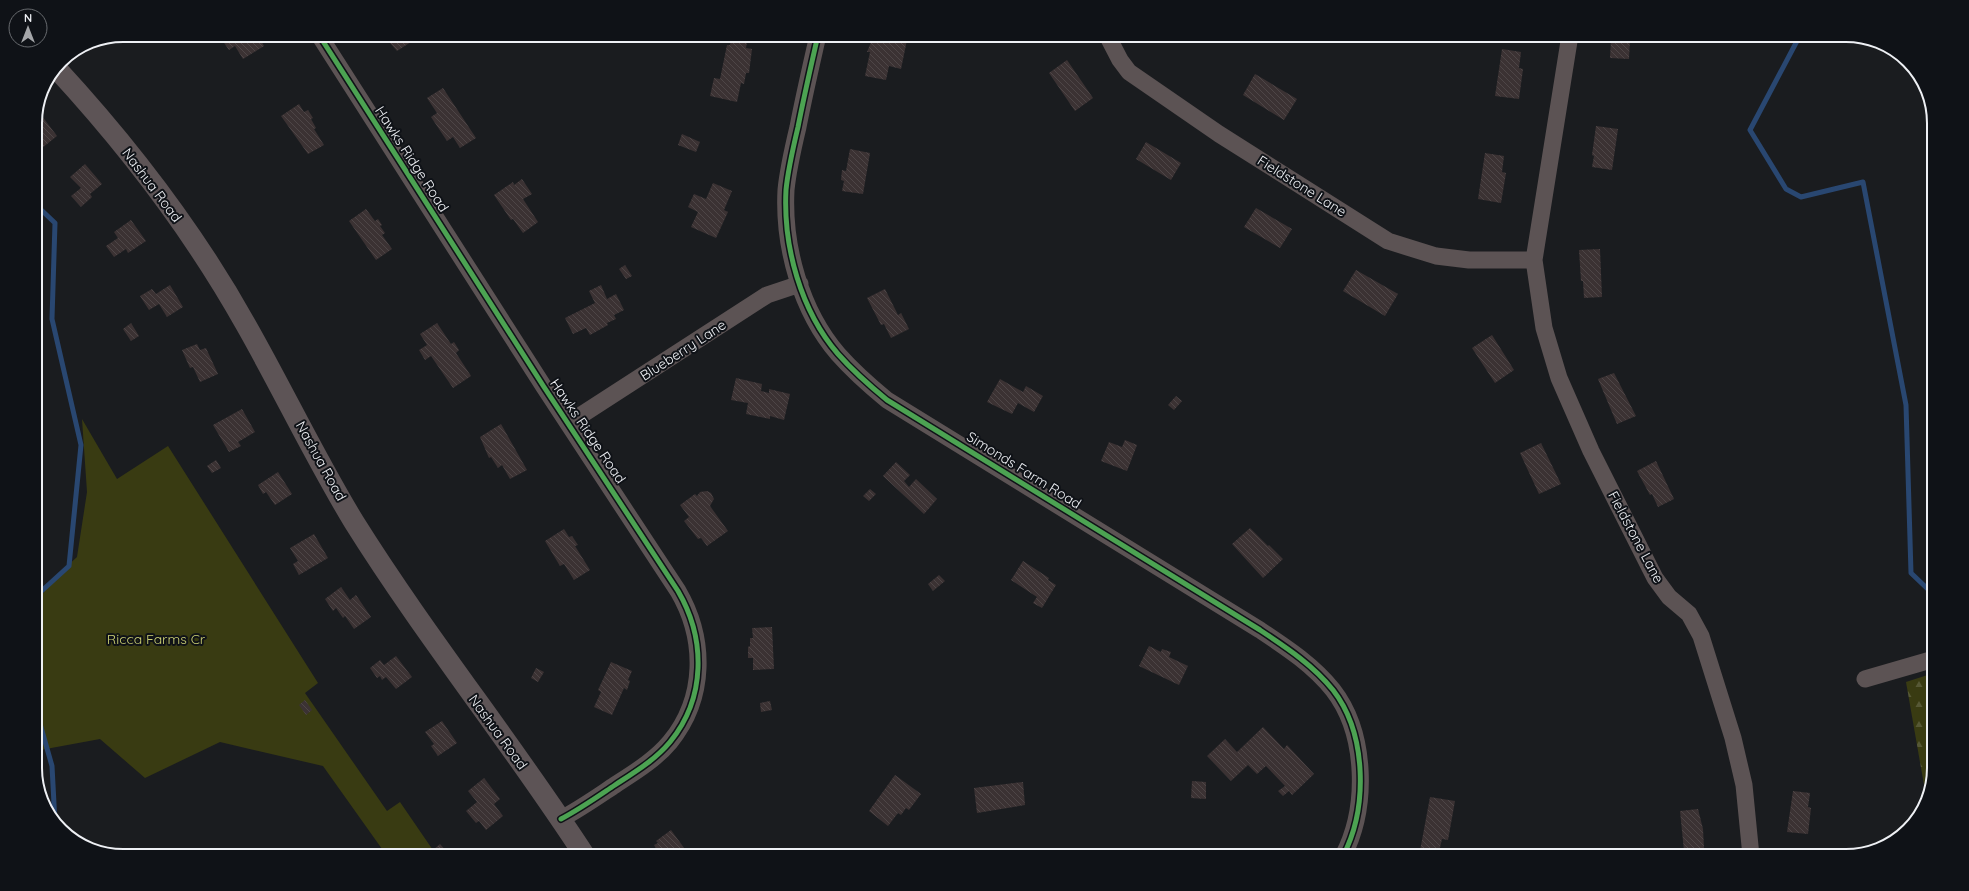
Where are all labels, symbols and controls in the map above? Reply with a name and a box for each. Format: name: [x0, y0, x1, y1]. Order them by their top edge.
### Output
north arrow: [8, 8, 48, 48]
text: N: [24, 11, 32, 25]
street label: Hawks Ridge Road: [371, 103, 453, 215]
street label: Nashua Road: [118, 144, 186, 226]
street label: Fieldstone Lane: [1254, 151, 1350, 221]
street label: Blueberry Lane: [637, 315, 729, 385]
street label: Hawks Ridge Road: [546, 375, 630, 487]
street label: Nashua Road: [292, 418, 350, 504]
street label: Simonds Farm Road: [963, 427, 1085, 513]
street label: Fieldstone Lane: [1604, 488, 1668, 586]
park label: Ricca Farms Cr: [107, 630, 206, 648]
street label: Nashua Road: [465, 691, 531, 773]

